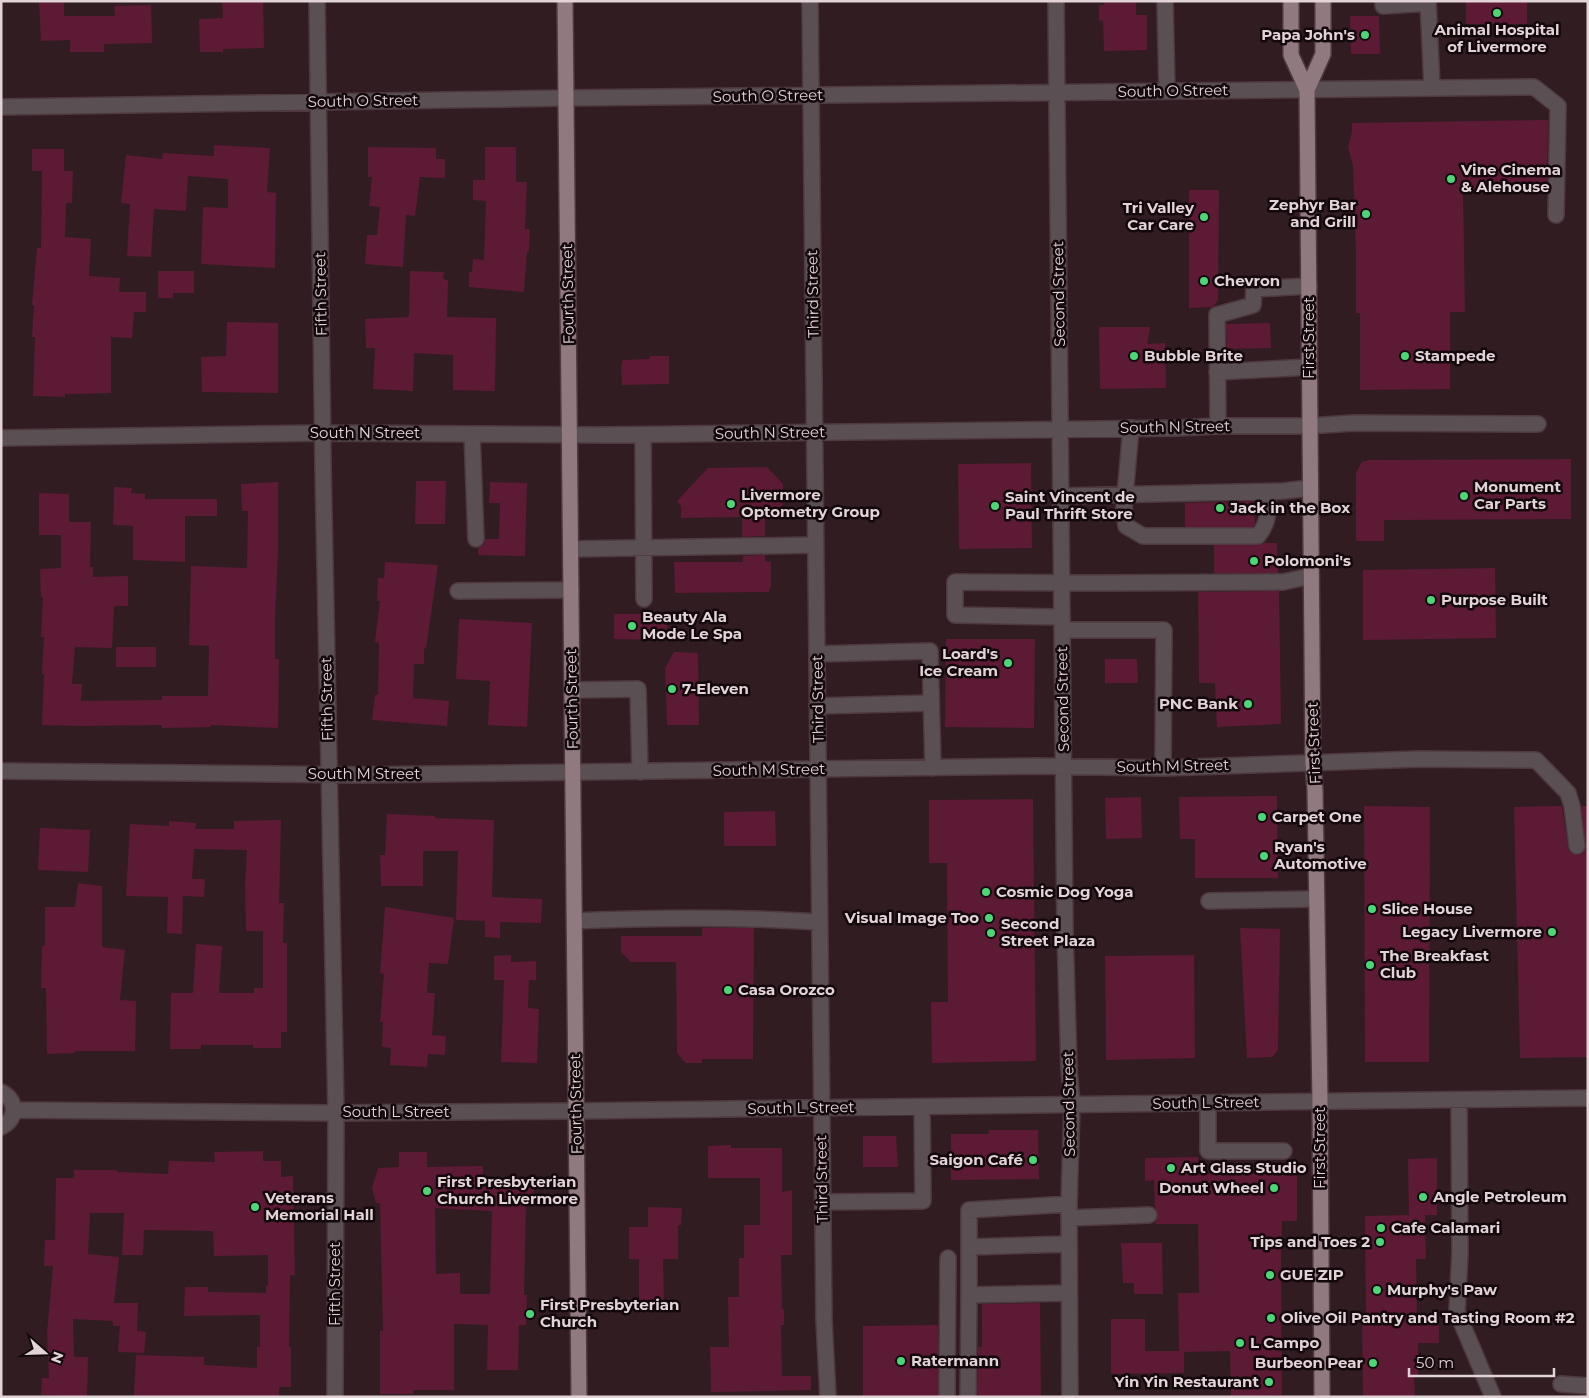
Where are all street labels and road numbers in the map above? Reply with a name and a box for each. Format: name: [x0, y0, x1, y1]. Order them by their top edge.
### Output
street label: South O Street: [1117, 80, 1229, 101]
street label: South O Street: [712, 85, 824, 106]
street label: South O Street: [307, 90, 419, 111]
street label: Second Street: [1048, 241, 1069, 347]
street label: Fourth Street: [557, 244, 578, 344]
street label: Third Street: [802, 250, 823, 338]
street label: Fifth Street: [310, 252, 331, 336]
street label: First Street: [1299, 297, 1318, 379]
street label: South N Street: [1120, 416, 1230, 437]
street label: South N Street: [715, 422, 825, 443]
street label: South N Street: [310, 423, 420, 442]
street label: Second Street: [1052, 646, 1073, 752]
street label: Fourth Street: [561, 649, 582, 749]
street label: Third Street: [807, 655, 828, 743]
street label: Fifth Street: [316, 657, 337, 741]
street label: First Street: [1303, 702, 1324, 784]
street label: South M Street: [1117, 755, 1229, 776]
street label: South M Street: [713, 759, 825, 780]
street label: South M Street: [308, 764, 420, 783]
street label: Second Street: [1058, 1051, 1079, 1157]
street label: Fourth Street: [565, 1054, 586, 1154]
street label: South L Street: [1152, 1092, 1260, 1113]
street label: South L Street: [747, 1097, 855, 1118]
street label: South L Street: [343, 1102, 450, 1121]
street label: First Street: [1310, 1107, 1329, 1189]
street label: Third Street: [811, 1135, 832, 1223]
street label: Fifth Street: [325, 1242, 344, 1326]

